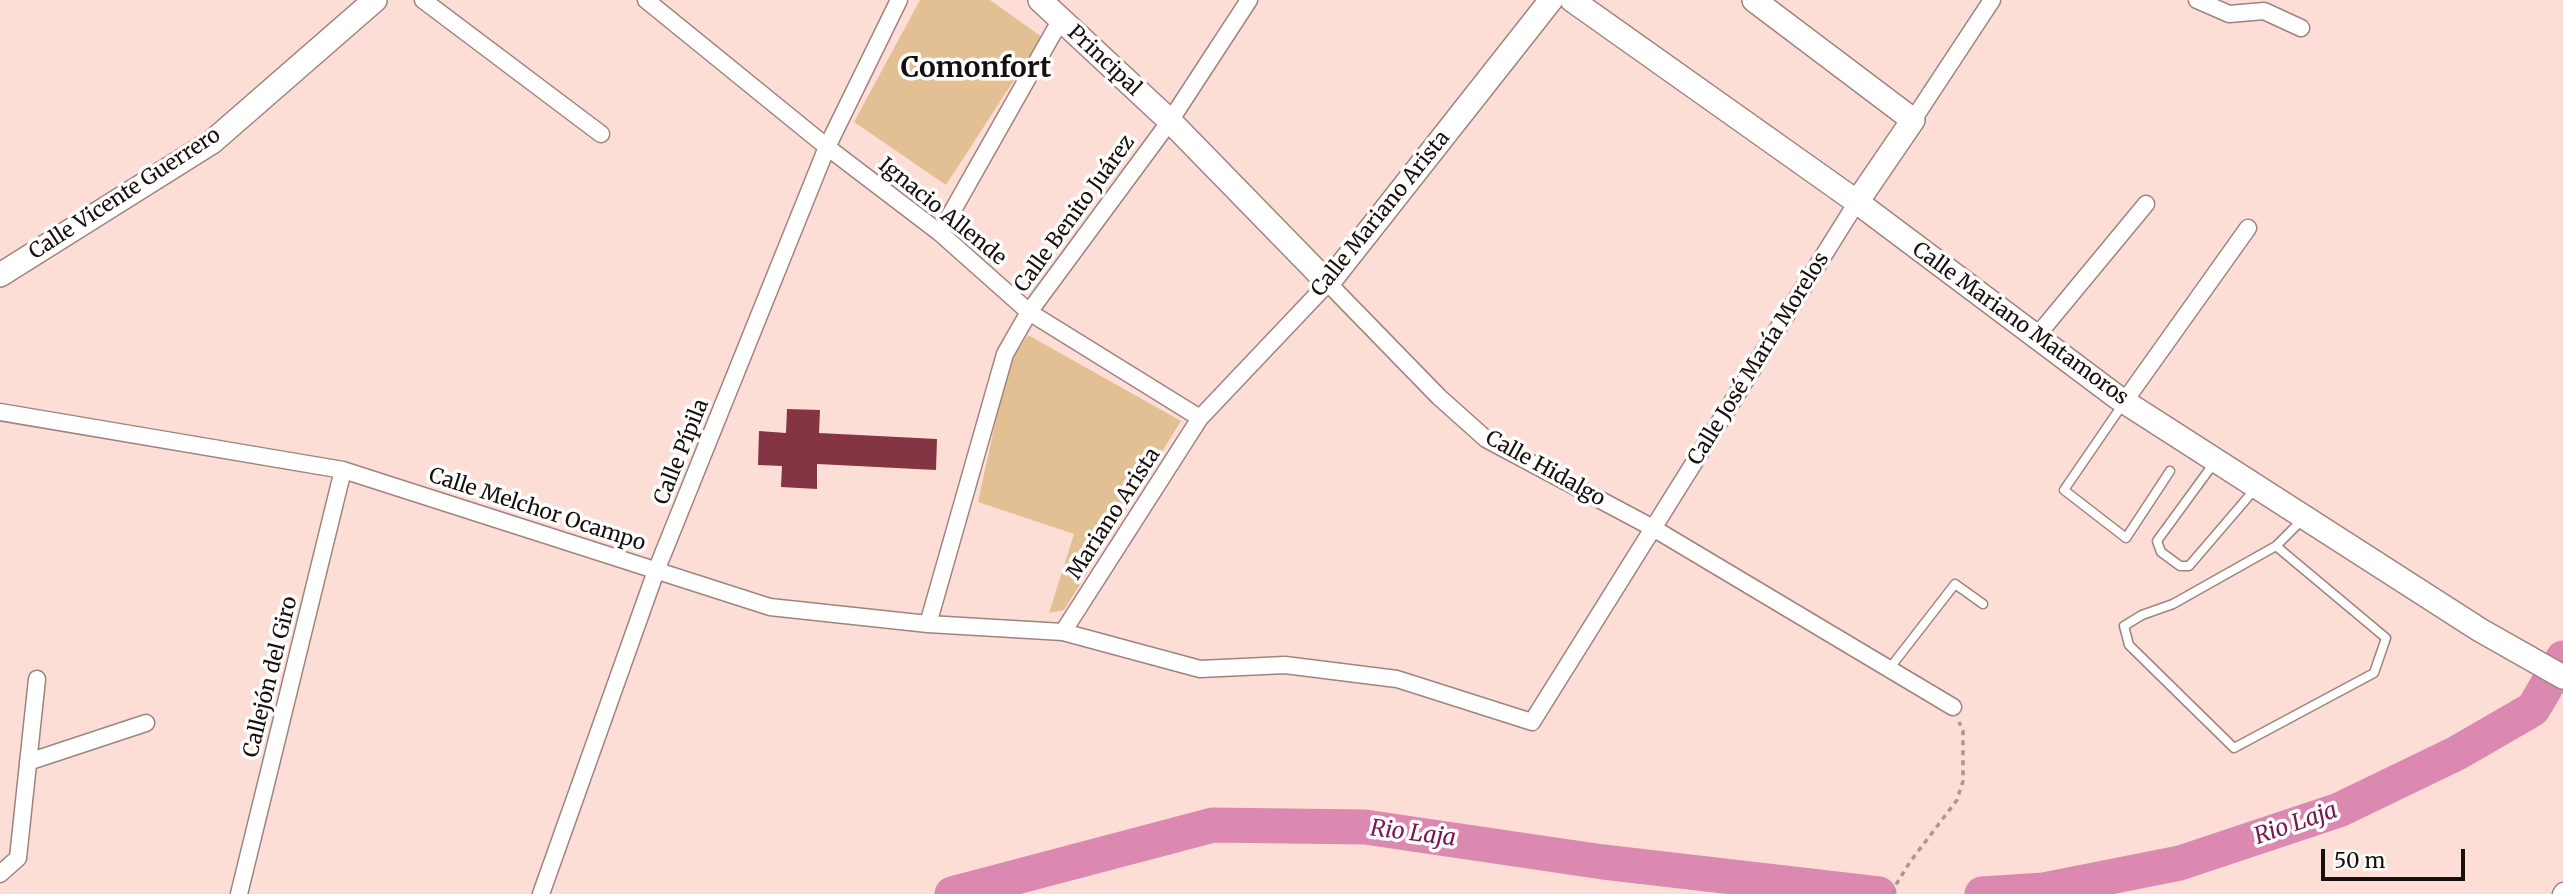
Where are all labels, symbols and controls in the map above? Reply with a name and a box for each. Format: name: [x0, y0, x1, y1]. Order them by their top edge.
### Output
street label: Principal: [1062, 21, 1146, 101]
district label: Comonfort: [901, 52, 1051, 86]
street label: Calle Vicente Guerrero: [25, 123, 225, 265]
street label: Calle Mariano Arista: [1306, 126, 1456, 302]
street label: Calle Benito Juárez: [1010, 131, 1140, 297]
street label: Ignacio Allende: [873, 153, 1011, 271]
street label: Calle Mariano Matamoros: [1907, 237, 2133, 411]
street label: Calle José María Morelos: [1683, 248, 1835, 470]
street label: Calle Pípila: [649, 396, 715, 508]
street label: Calle Hidalgo: [1481, 426, 1609, 512]
street label: Mariano Arista: [1062, 444, 1166, 584]
street label: Calle Melchor Ocampo: [425, 463, 649, 557]
street label: Callejón del Giro: [239, 594, 303, 760]
water label: Rio Laja: [2251, 797, 2341, 851]
water label: Rio Laja: [1369, 815, 1457, 853]
scale bar: [2325, 834, 2468, 878]
text: 50 m: [2334, 847, 2385, 874]

